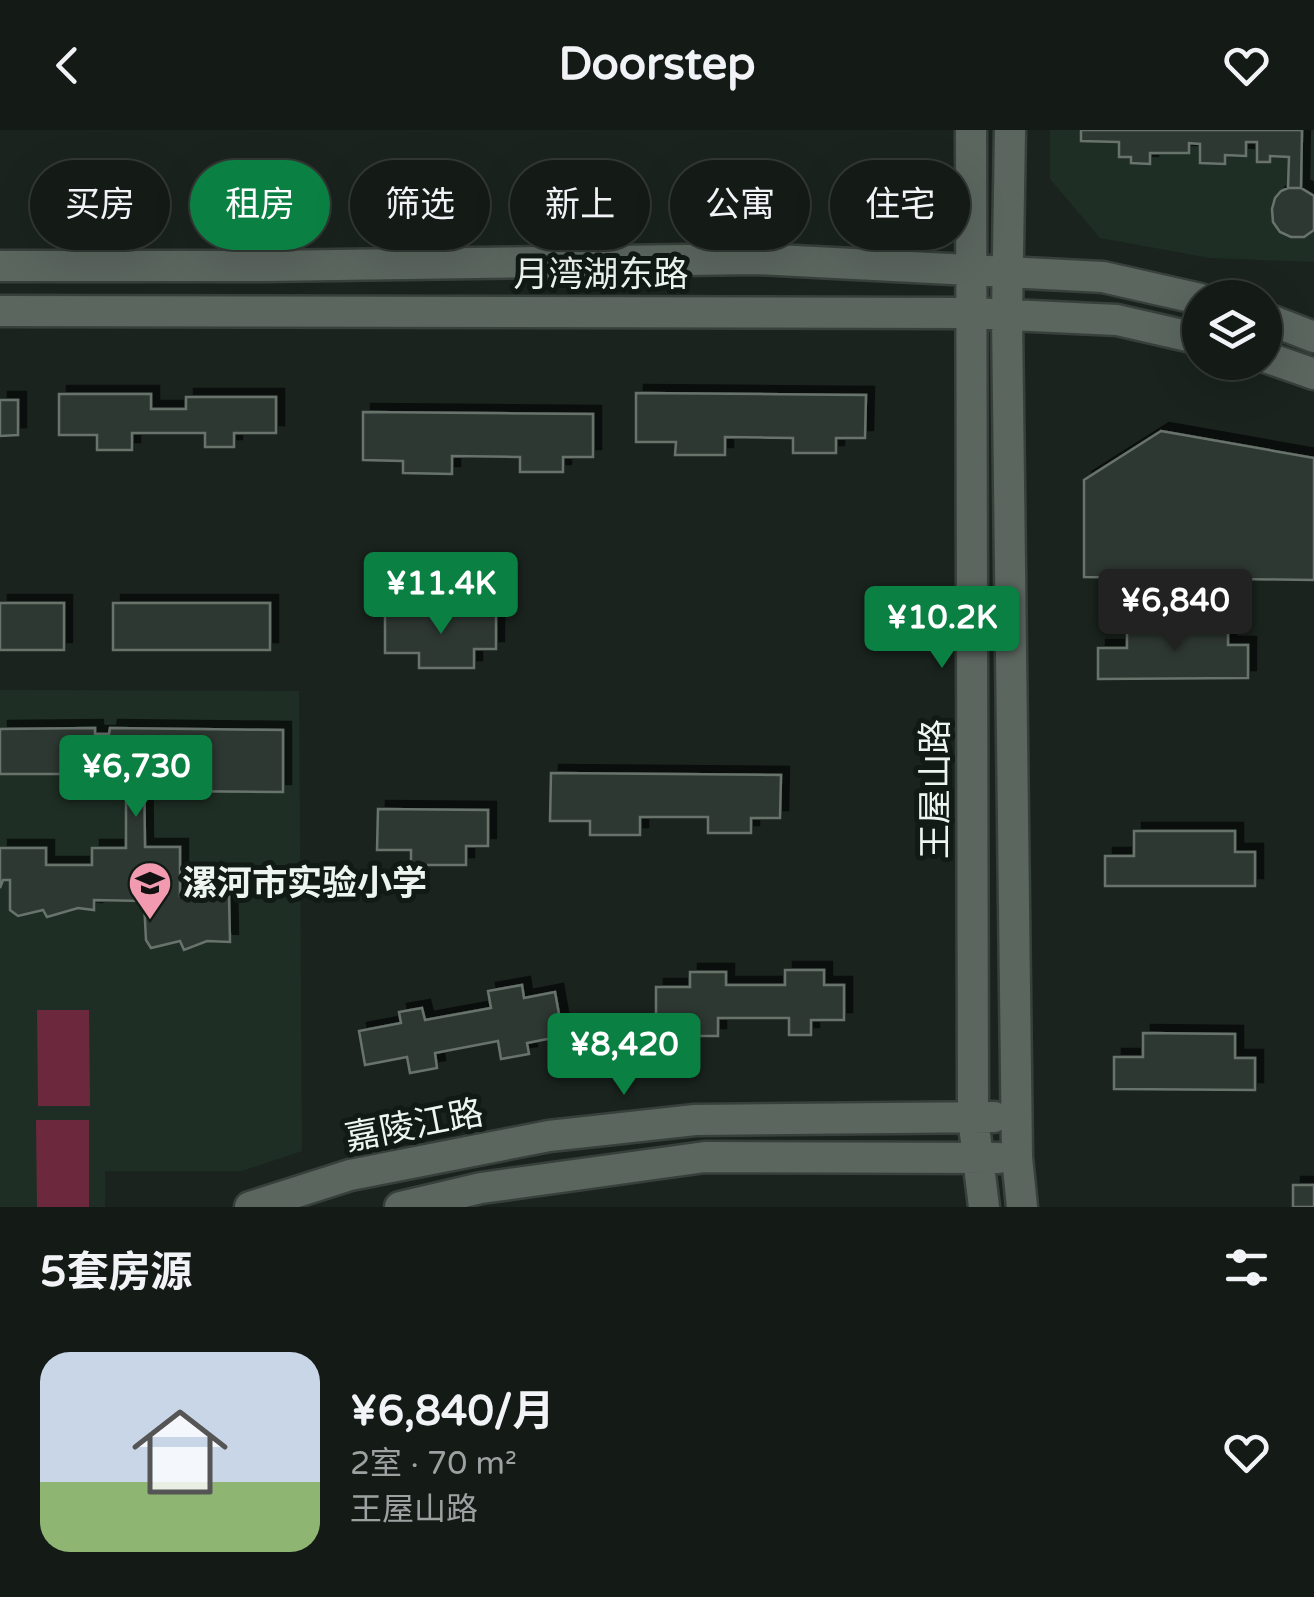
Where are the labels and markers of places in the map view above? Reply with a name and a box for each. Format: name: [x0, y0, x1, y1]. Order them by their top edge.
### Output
pin: ¥11.4K: [360, 552, 522, 637]
pin: ¥6,840: [1094, 569, 1256, 654]
pin: ¥10.2K: [861, 586, 1023, 671]
pin: ¥6,730: [55, 735, 217, 820]
school or university icon: 漯河市实验小学: [127, 860, 173, 921]
place label: 漯河市实验小学: [182, 863, 427, 905]
pin: ¥8,420: [543, 1013, 705, 1098]

